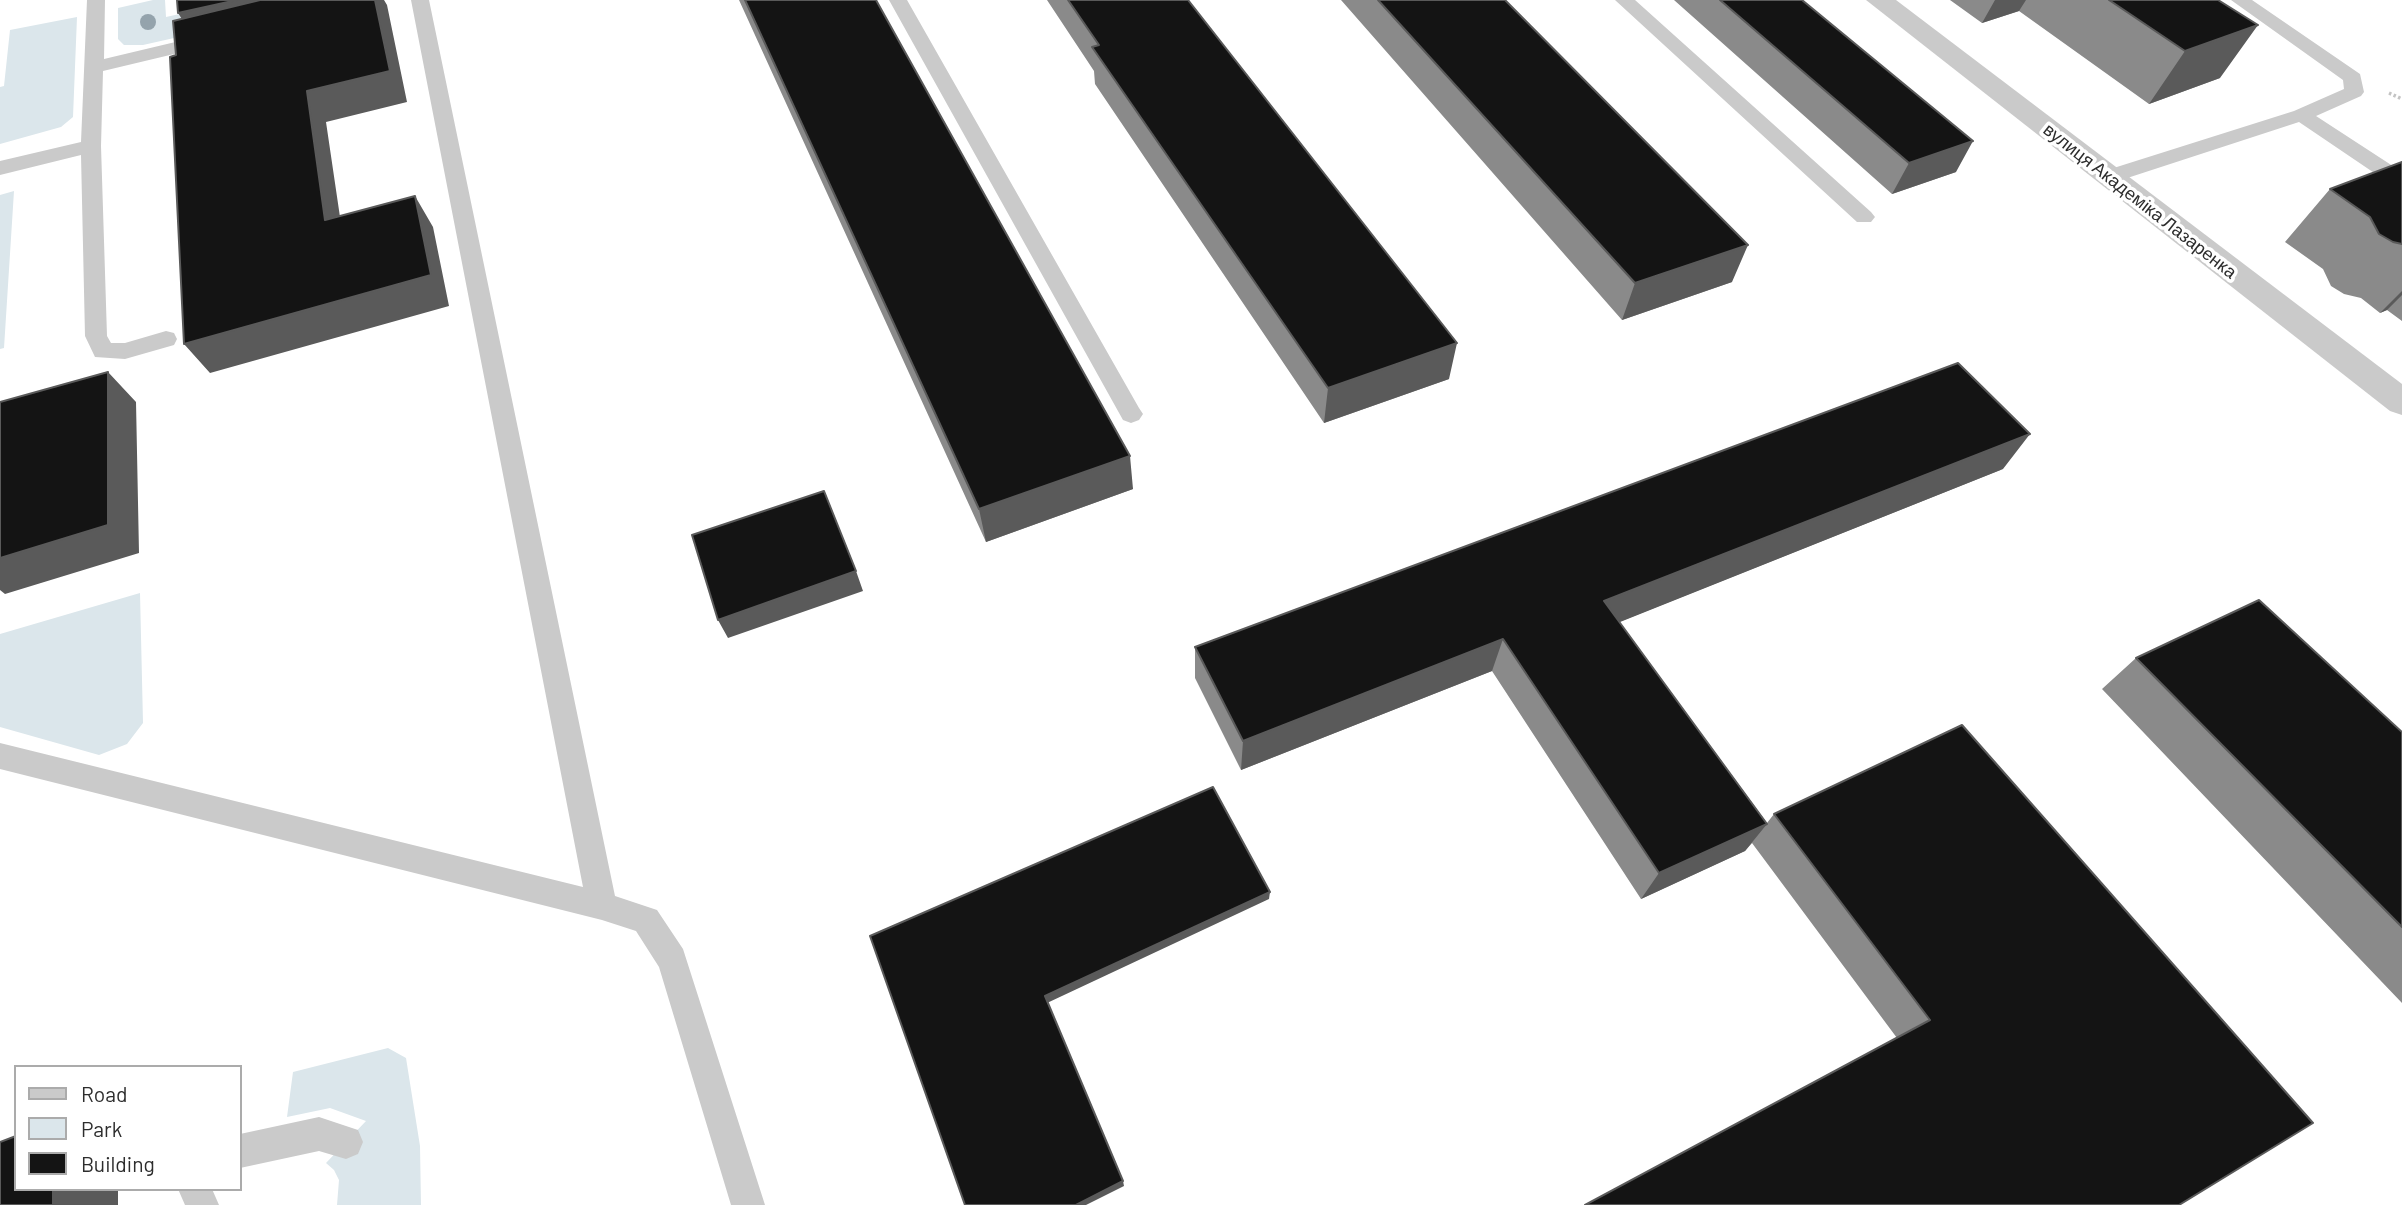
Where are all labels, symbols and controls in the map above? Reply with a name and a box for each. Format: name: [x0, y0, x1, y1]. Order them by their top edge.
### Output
street label: вулиця Академіка Лазаренка: [2039, 119, 2241, 283]
legend: [14, 1065, 242, 1191]
text: Road: [81, 1081, 127, 1106]
text: Park: [81, 1116, 122, 1141]
text: Building: [81, 1151, 155, 1176]

